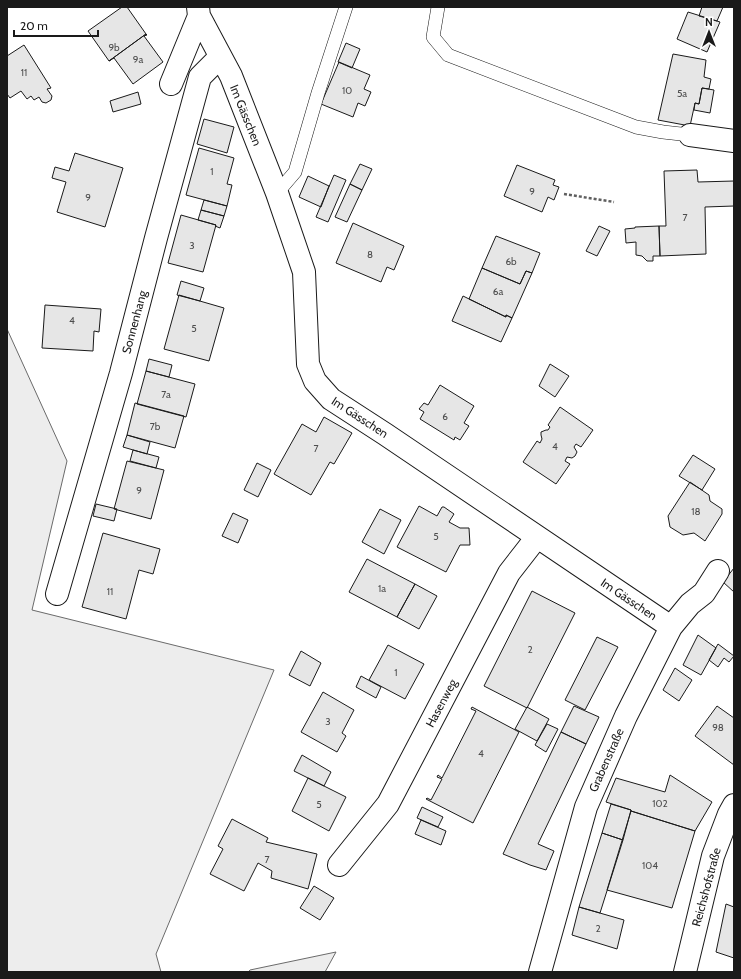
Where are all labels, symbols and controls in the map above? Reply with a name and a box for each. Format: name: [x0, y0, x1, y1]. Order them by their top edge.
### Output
scale bar: [14, 12, 98, 38]
north arrow: [689, 12, 729, 52]
text: N: [705, 15, 713, 29]
text: 20 m: [20, 18, 48, 33]
house number: 9b: [108, 41, 120, 54]
house number: 9a: [133, 53, 143, 66]
house number: 11: [21, 66, 27, 79]
street label: Im Gässchen: [227, 82, 265, 148]
house number: 10: [342, 84, 352, 97]
house number: 5a: [677, 87, 687, 100]
house number: 1: [210, 165, 214, 178]
house number: 9: [529, 185, 535, 198]
house number: 9: [85, 191, 91, 204]
house number: 7: [682, 211, 688, 224]
house number: 3: [189, 239, 195, 252]
house number: 8: [367, 248, 373, 261]
house number: 6b: [505, 255, 517, 268]
house number: 6a: [493, 285, 503, 298]
street label: Sonnenhang: [118, 288, 150, 355]
house number: 4: [69, 314, 75, 327]
house number: 5: [191, 322, 197, 335]
house number: 7a: [161, 388, 171, 401]
street label: Im Gässchen: [329, 393, 391, 441]
house number: 6: [442, 410, 448, 423]
house number: 7b: [150, 420, 161, 433]
house number: 4: [552, 440, 558, 453]
house number: 7: [313, 442, 319, 455]
house number: 9: [136, 484, 142, 497]
house number: 18: [691, 505, 701, 518]
house number: 5: [433, 530, 439, 543]
street label: Im Gässchen: [598, 575, 660, 623]
house number: 1a: [378, 582, 386, 595]
house number: 11: [107, 585, 113, 598]
house number: 2: [527, 643, 533, 656]
house number: 1: [394, 666, 398, 679]
street label: Hasenweg: [422, 675, 460, 730]
house number: 3: [325, 715, 331, 728]
house number: 98: [712, 721, 724, 734]
street label: Grabenstraße: [585, 726, 627, 794]
house number: 4: [478, 747, 484, 760]
house number: 102: [652, 797, 668, 810]
house number: 5: [316, 798, 322, 811]
street label: Reichshofstraße: [688, 846, 724, 928]
house number: 7: [264, 853, 270, 866]
house number: 104: [642, 859, 658, 872]
house number: 2: [595, 922, 601, 935]

